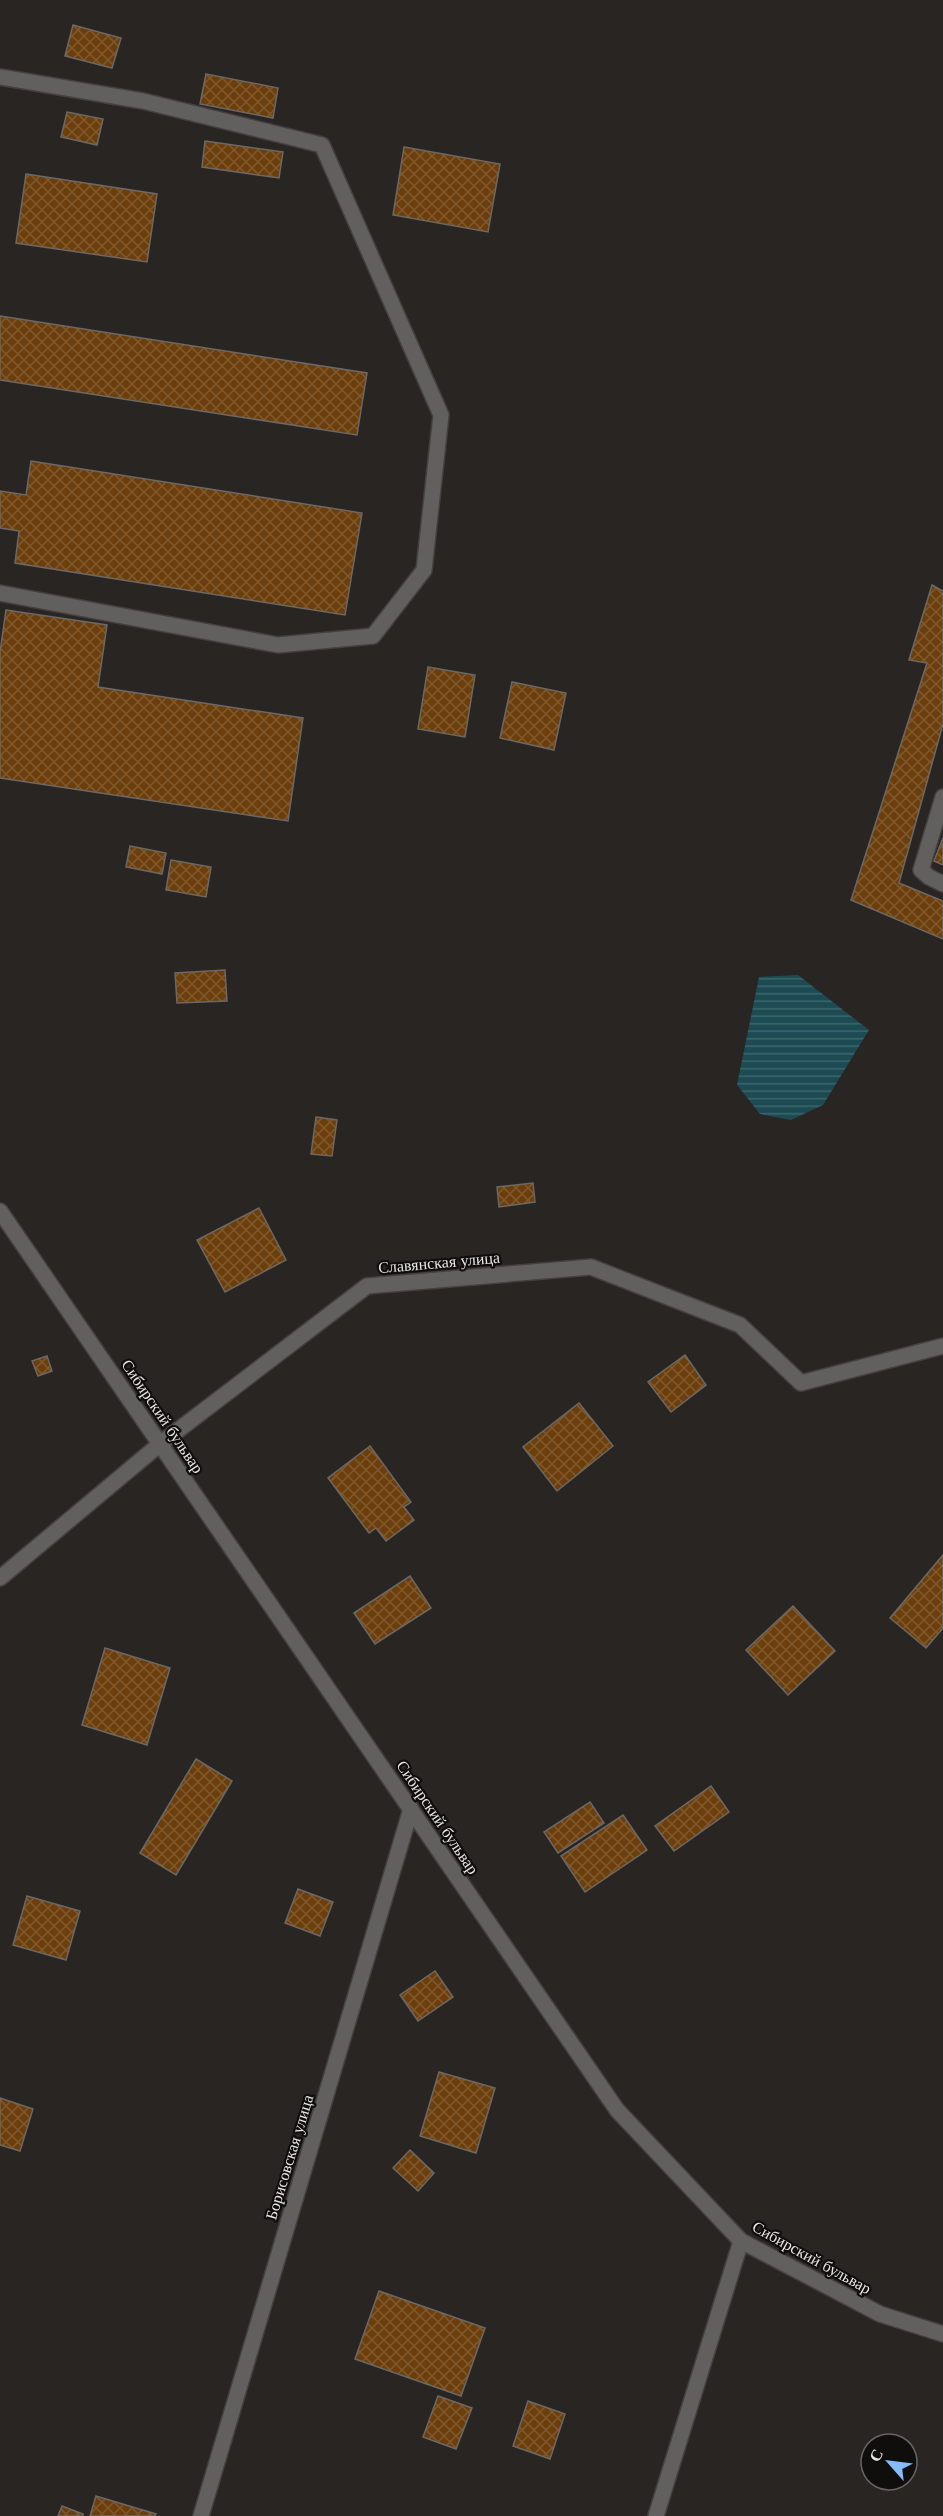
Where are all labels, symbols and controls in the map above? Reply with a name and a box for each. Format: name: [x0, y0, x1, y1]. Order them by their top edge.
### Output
street label: Славянская улица: [377, 1247, 501, 1277]
street label: Сибирский бульвар: [117, 1355, 209, 1477]
street label: Сибирский бульвар: [392, 1756, 484, 1878]
street label: Борисовская улица: [261, 2092, 317, 2222]
street label: Сибирский бульвар: [749, 2216, 875, 2298]
north arrow: [859, 2432, 919, 2492]
text: С: [864, 2445, 887, 2465]

